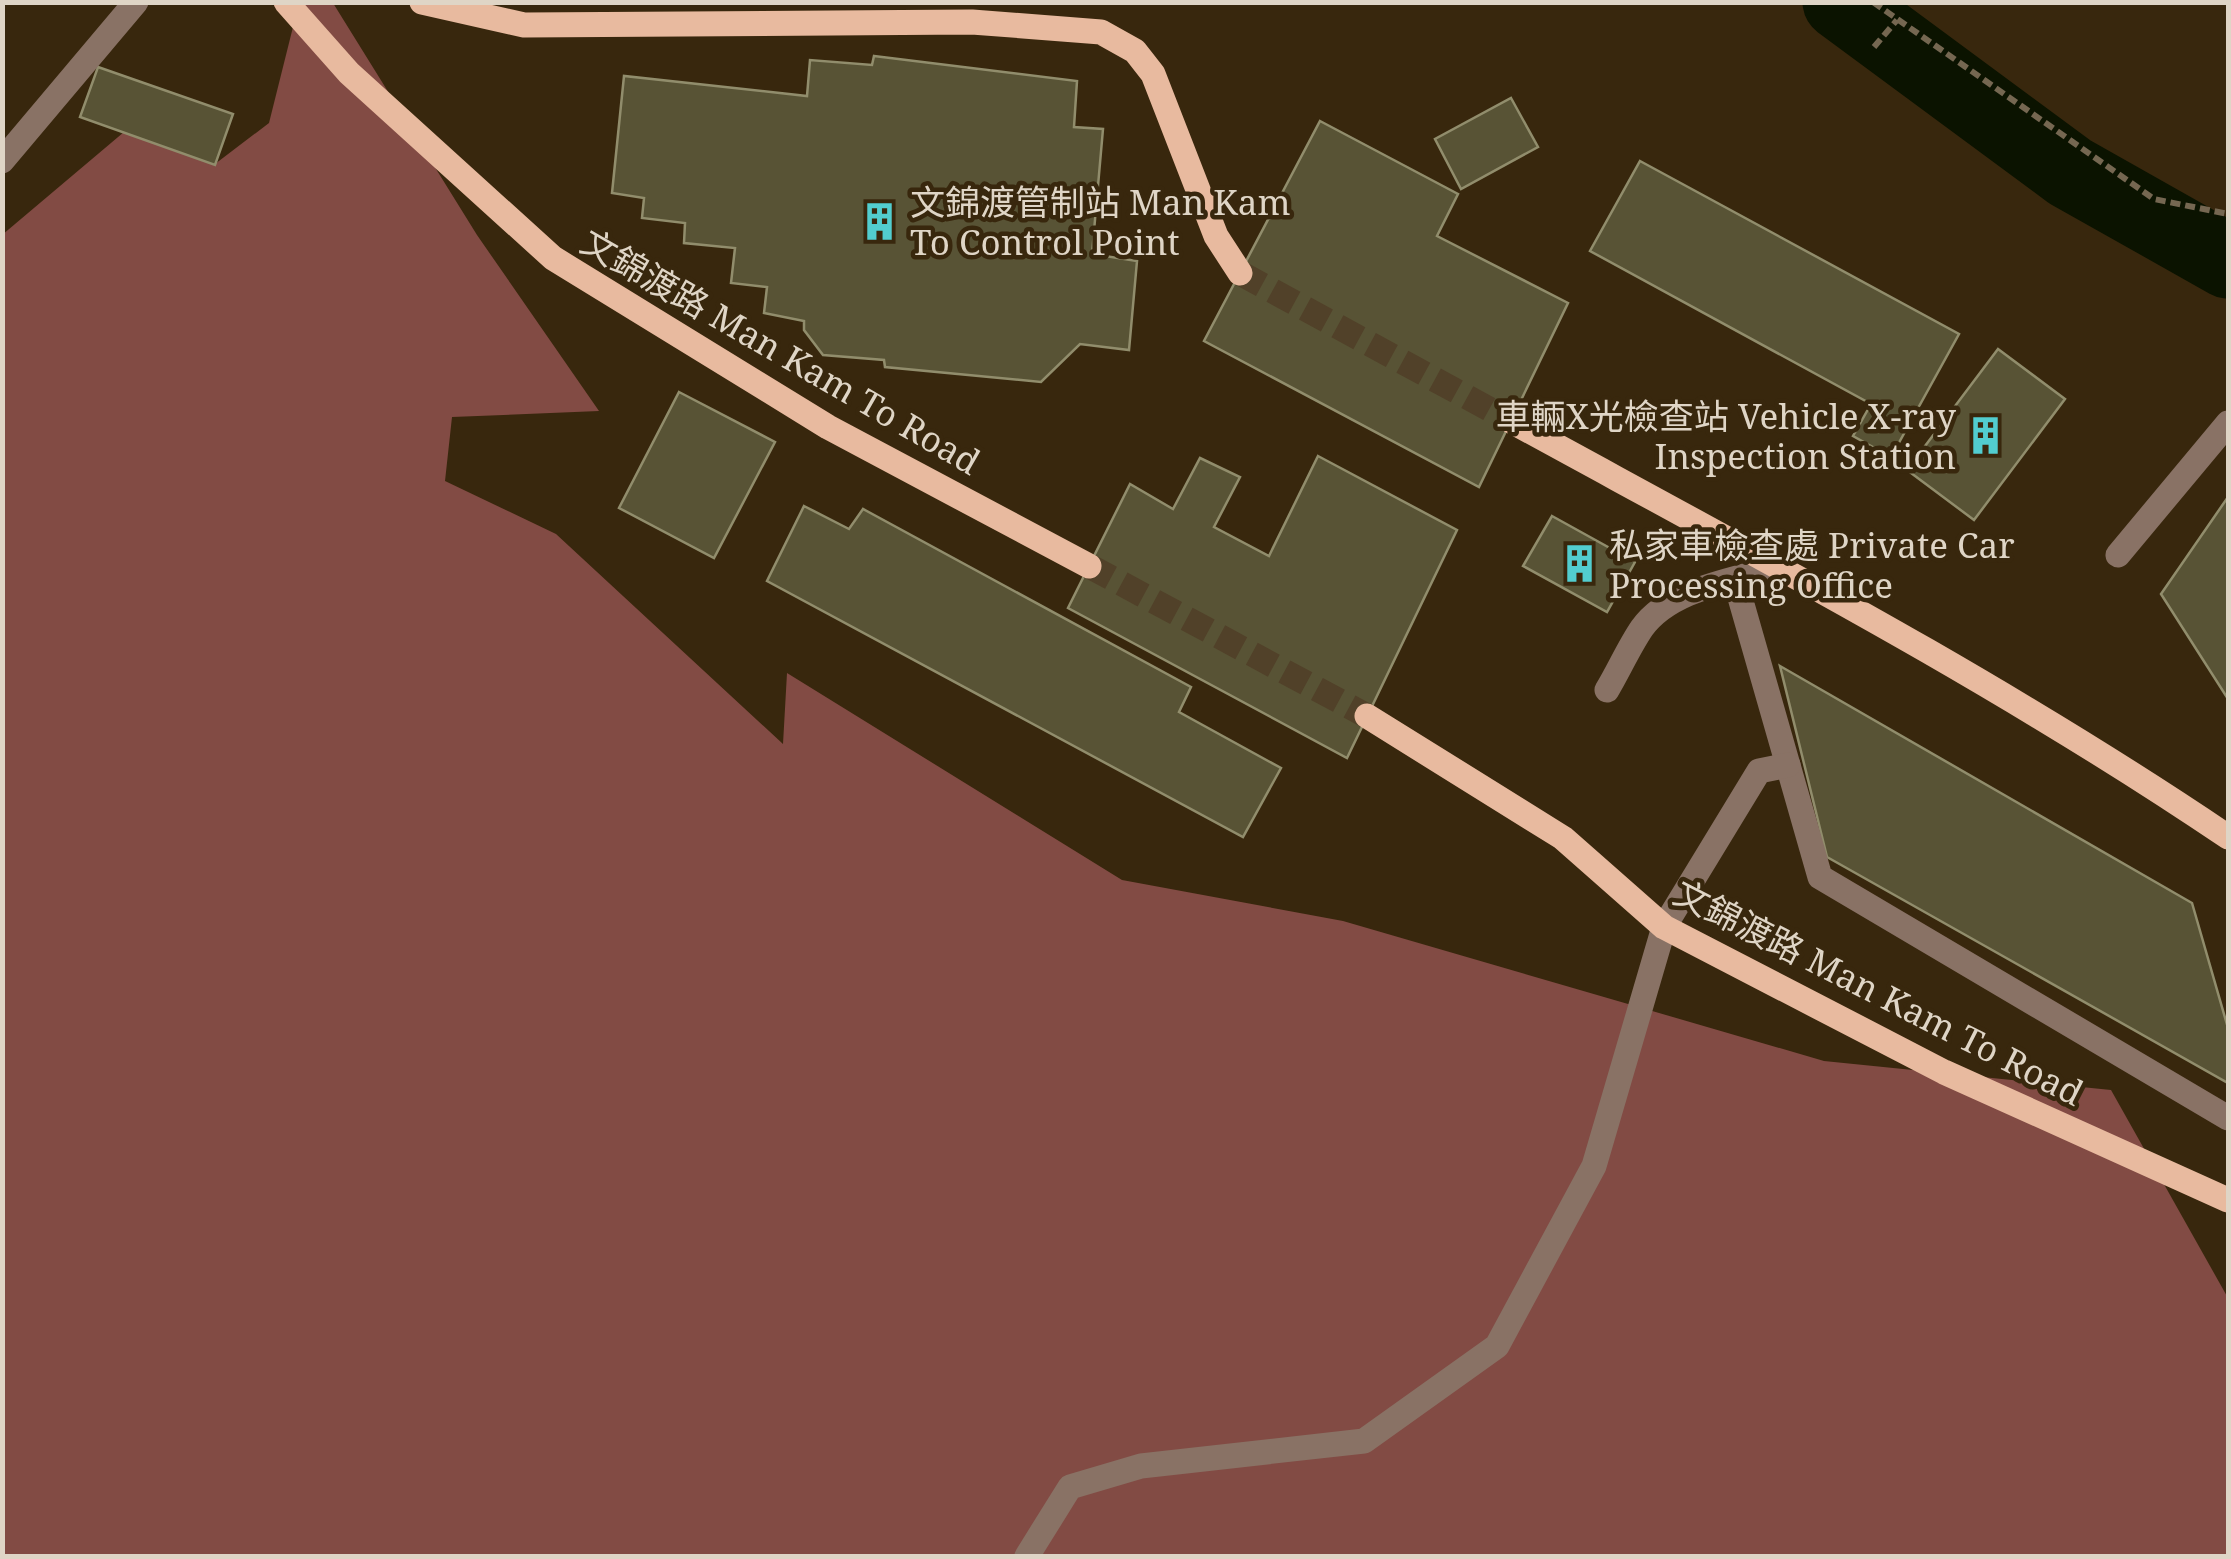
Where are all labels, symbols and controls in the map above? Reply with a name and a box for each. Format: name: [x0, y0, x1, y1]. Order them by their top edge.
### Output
place label: 文錦渡管制站 Man Kam To Control Point: [910, 178, 1291, 265]
building icon: 文錦渡管制站 Man Kam To Control Point: [859, 200, 901, 242]
street label: 文錦渡路 Man Kam To Road: [573, 217, 989, 485]
place label: 車輛X光檢查站 Vehicle X-ray Inspection Station: [1496, 392, 1956, 479]
building icon: 車輛X光檢查站 Vehicle X-ray Inspection Station: [1965, 414, 2007, 456]
place label: 私家車檢查處 Private Car Processing Office: [1609, 521, 2015, 608]
building icon: 私家車檢查處 Private Car Processing Office: [1558, 543, 1600, 585]
street label: 文錦渡路 Man Kam To Road: [1666, 868, 2092, 1116]

